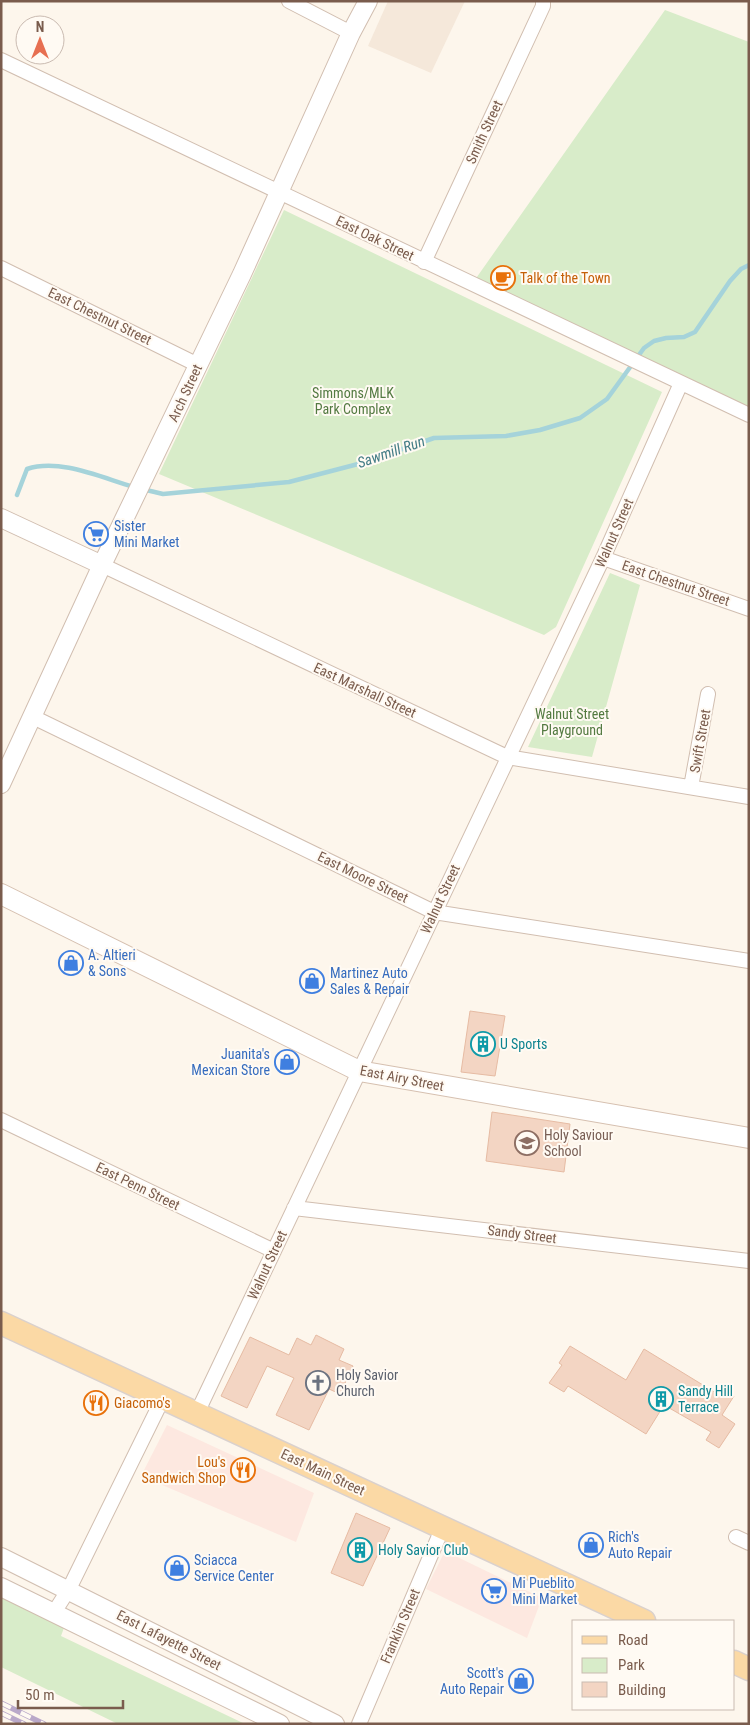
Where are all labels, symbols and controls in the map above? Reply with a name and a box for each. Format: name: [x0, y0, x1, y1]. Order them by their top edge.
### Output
north arrow: [15, 15, 65, 65]
text: N: [36, 19, 44, 35]
street label: Smith Street: [462, 98, 506, 166]
street label: East Oak Street: [333, 212, 417, 264]
cafe icon: Talk of the Town: [490, 265, 516, 291]
place label: Talk of the Town: [520, 270, 611, 286]
street label: East Chestnut Street: [46, 284, 154, 348]
street label: Arch Street: [165, 362, 205, 424]
park label: Simmons/MLK Park Complex: [312, 385, 394, 417]
water label: Sawmill Run: [355, 432, 427, 472]
street label: Walnut Street: [592, 496, 636, 570]
place label: Sister Mini Market: [114, 518, 179, 550]
supermarket icon: Sister Mini Market: [83, 521, 109, 547]
street label: East Chestnut Street: [620, 557, 732, 609]
street label: East Marshall Street: [311, 659, 419, 721]
park label: Walnut Street Playground: [535, 706, 609, 738]
street label: Swift Street: [687, 708, 713, 774]
street label: East Moore Street: [315, 848, 411, 906]
street label: Walnut Street: [417, 862, 463, 936]
place label: A. Altieri & Sons: [88, 947, 136, 979]
shop icon: A. Altieri & Sons: [58, 950, 84, 976]
place label: Martinez Auto Sales & Repair: [330, 965, 409, 997]
shop icon: Martinez Auto Sales & Repair: [299, 968, 325, 994]
building icon: U Sports: [470, 1031, 496, 1057]
place label: U Sports: [500, 1036, 547, 1052]
place label: Juanita's Mexican Store: [191, 1046, 270, 1078]
shop icon: Juanita's Mexican Store: [274, 1049, 300, 1075]
street label: East Airy Street: [359, 1062, 445, 1094]
place label: Holy Saviour School: [544, 1127, 613, 1159]
school or university icon: Holy Saviour School: [514, 1130, 540, 1156]
street label: East Penn Street: [93, 1159, 183, 1213]
street label: Sandy Street: [487, 1222, 557, 1246]
street label: Walnut Street: [244, 1228, 290, 1302]
place label: Holy Savior Church: [336, 1367, 398, 1399]
church icon: Holy Savior Church: [305, 1370, 331, 1396]
place label: Sandy Hill Terrace: [678, 1383, 733, 1415]
building icon: Sandy Hill Terrace: [648, 1386, 674, 1412]
restaurant icon: Giacomo's: [83, 1390, 109, 1416]
place label: Giacomo's: [114, 1395, 171, 1411]
street label: East Main Street: [279, 1446, 367, 1498]
place label: Lou's Sandwich Shop: [142, 1454, 226, 1486]
restaurant icon: Lou's Sandwich Shop: [230, 1457, 256, 1483]
place label: Rich's Auto Repair: [608, 1529, 672, 1561]
shop icon: Rich's Auto Repair: [578, 1532, 604, 1558]
building icon: Holy Savior Club: [347, 1537, 373, 1563]
place label: Holy Savior Club: [378, 1542, 468, 1558]
place label: Sciacca Service Center: [194, 1552, 274, 1584]
shop icon: Sciacca Service Center: [164, 1555, 190, 1581]
place label: Mi Pueblito Mini Market: [512, 1575, 577, 1607]
supermarket icon: Mi Pueblito Mini Market: [481, 1578, 507, 1604]
street label: Franklin Street: [377, 1586, 423, 1666]
street label: East Lafayette Street: [114, 1607, 224, 1673]
legend: [572, 1620, 735, 1710]
text: Road: [618, 1631, 648, 1649]
text: Park: [618, 1656, 645, 1674]
place label: Scott's Auto Repair: [440, 1665, 504, 1697]
shop icon: Scott's Auto Repair: [508, 1668, 534, 1694]
scale bar: [18, 1678, 122, 1710]
text: Building: [618, 1681, 666, 1699]
text: 50 m: [25, 1686, 55, 1704]

